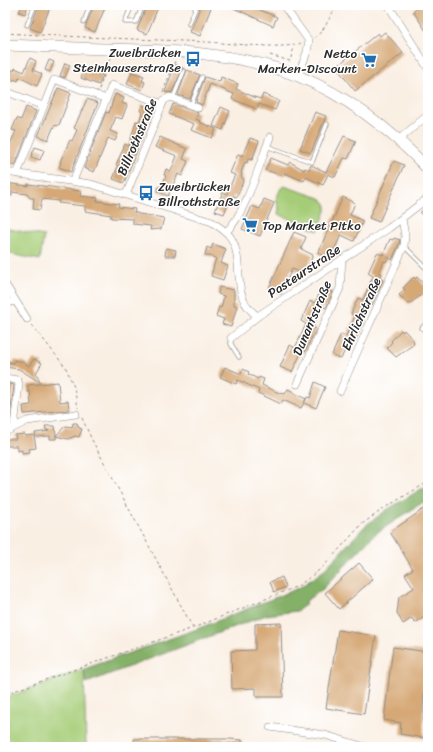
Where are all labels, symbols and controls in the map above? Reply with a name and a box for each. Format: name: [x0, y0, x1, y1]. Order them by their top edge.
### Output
place label: Zweibrücken Steinhauserstraße: [73, 41, 181, 79]
place label: Netto Marken-Discount: [258, 42, 357, 80]
bus stop icon: Zweibrücken Steinhauserstraße: [184, 50, 202, 68]
supermarket icon: Netto Marken-Discount: [360, 51, 378, 69]
street label: Billrothstraße: [110, 94, 164, 179]
place label: Zweibrücken Billrothstraße: [158, 175, 240, 213]
bus stop icon: Zweibrücken Billrothstraße: [137, 184, 155, 202]
place label: Top Market Pitko: [262, 214, 361, 237]
supermarket icon: Top Market Pitko: [241, 216, 259, 234]
street label: Pasteurstraße: [263, 238, 346, 304]
street label: Ehrlichstraße: [335, 274, 387, 354]
street label: Dunantstraße: [286, 277, 338, 359]

